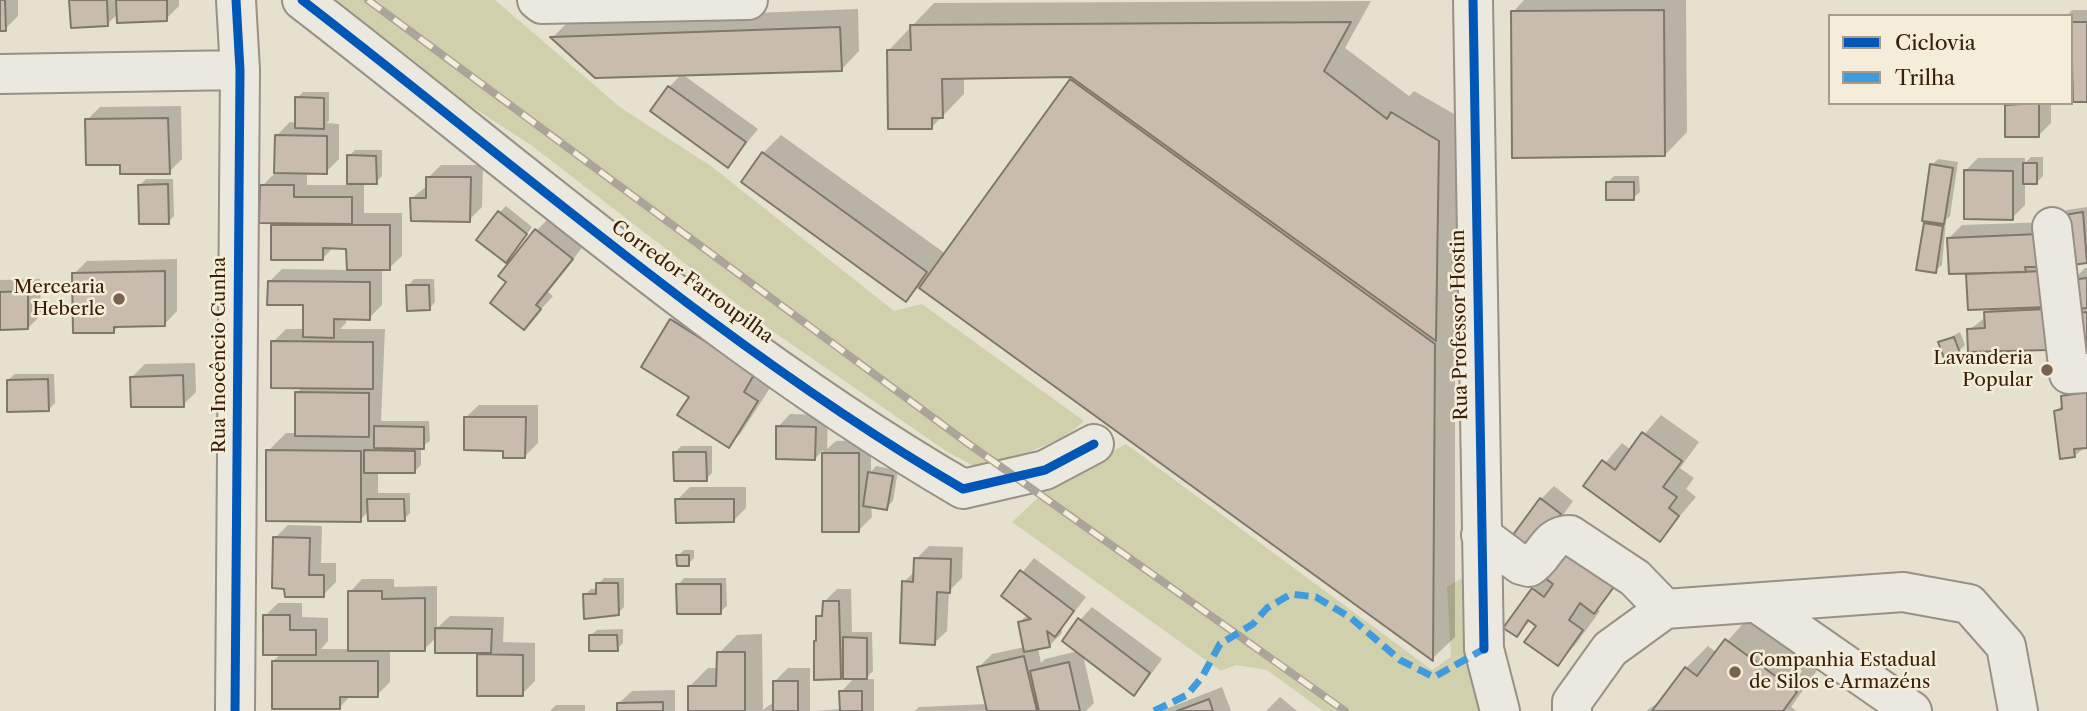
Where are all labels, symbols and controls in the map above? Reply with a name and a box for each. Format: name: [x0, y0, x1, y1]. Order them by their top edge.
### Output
legend: [1828, 14, 2073, 105]
text: Ciclovia: [1895, 30, 1976, 55]
text: Trilha: [1895, 65, 1955, 90]
street label: Corredor Farroupilha: [606, 216, 778, 348]
street label: Rua Professor Hostin: [1447, 229, 1473, 421]
street label: Rua Inocêncio Cunha: [209, 257, 231, 453]
place label: Mercearia Heberle: [13, 277, 105, 321]
marker: Mercearia Heberle: [111, 291, 127, 307]
place label: Lavanderia Popular: [1933, 348, 2033, 392]
marker: Lavanderia Popular: [2039, 362, 2055, 378]
place label: Companhia Estadual de Silos e Armazéns: [1749, 650, 1936, 694]
marker: Companhia Estadual de Silos e Armazéns: [1727, 664, 1743, 680]

